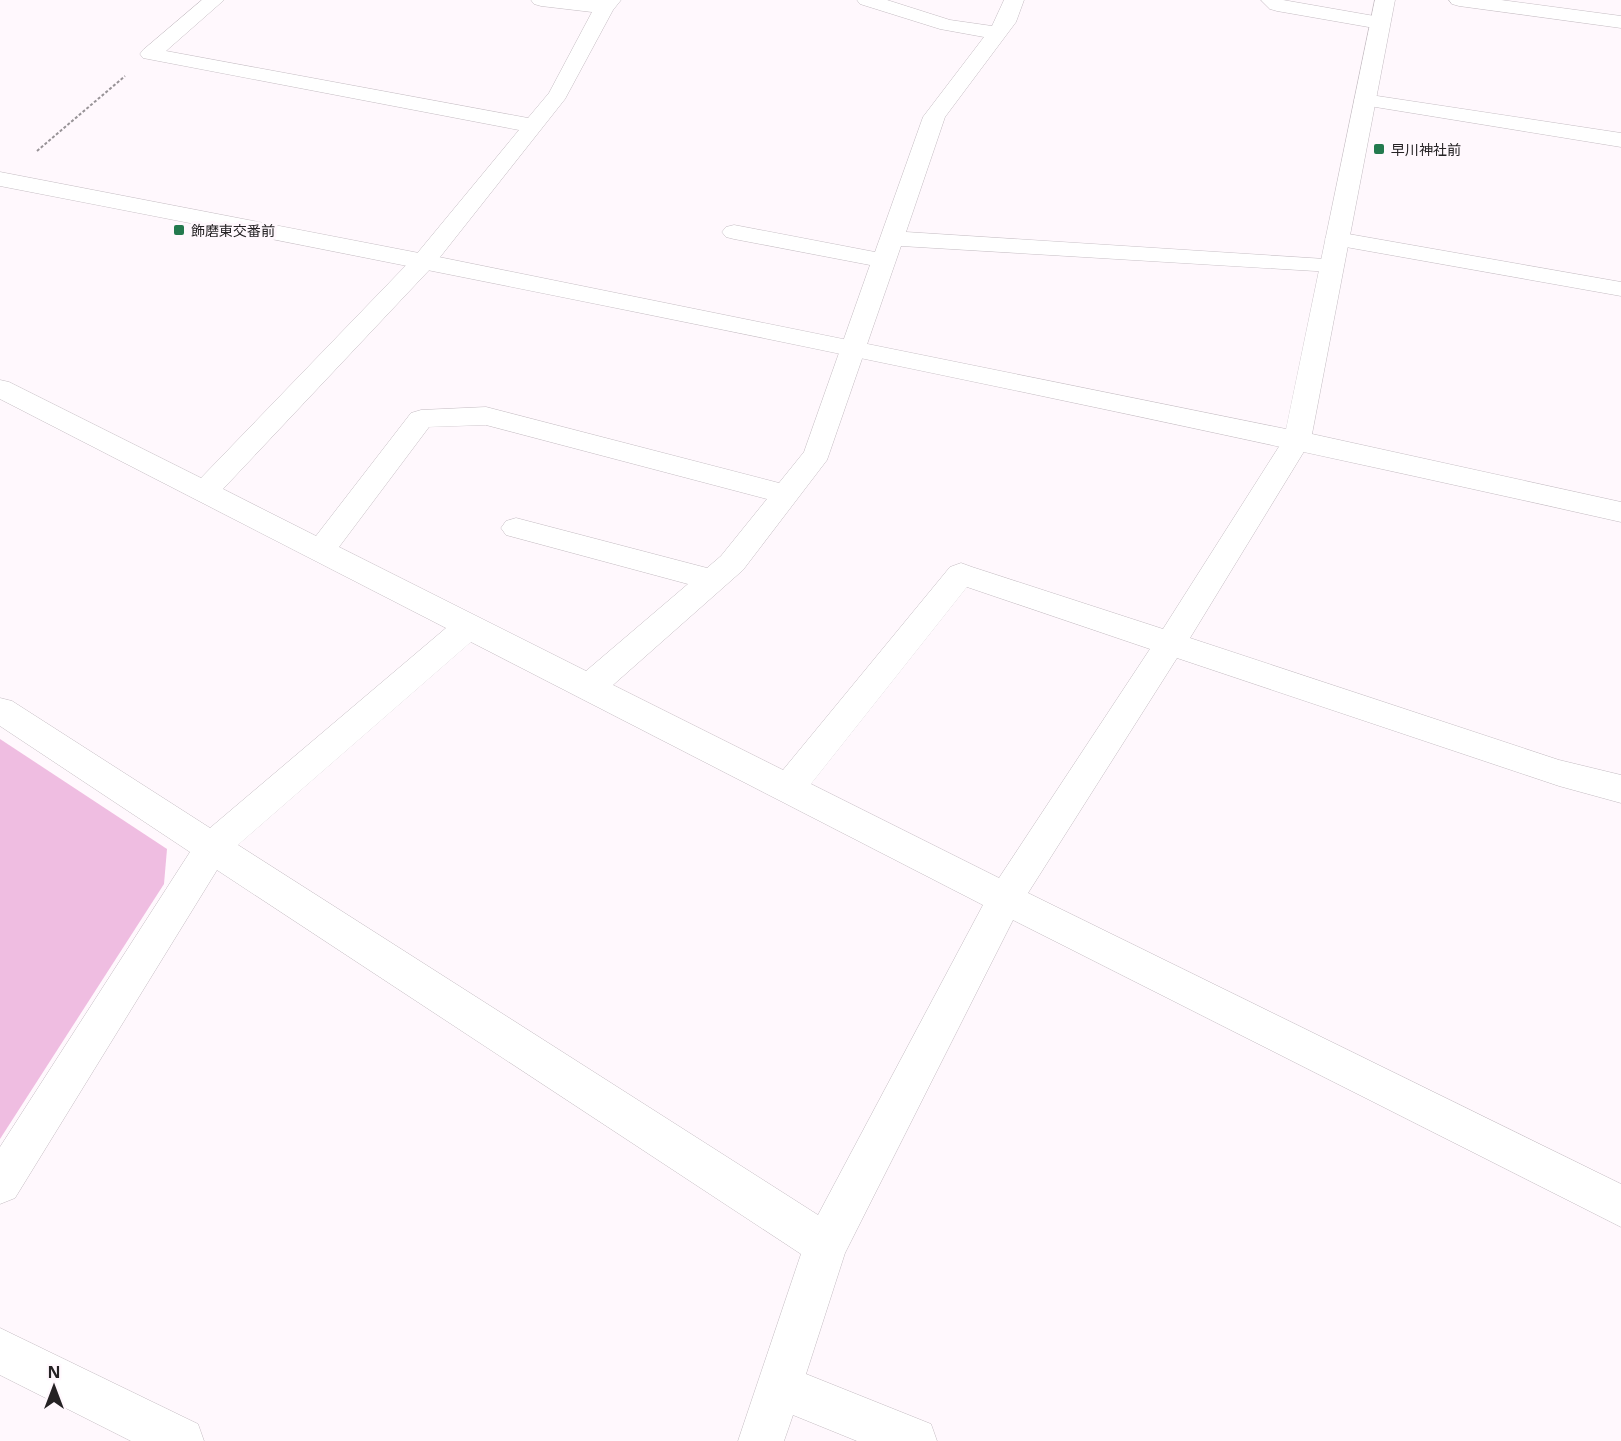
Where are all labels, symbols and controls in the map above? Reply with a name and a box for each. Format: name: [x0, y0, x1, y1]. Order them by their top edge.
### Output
place label: 早川神社前: [1391, 140, 1461, 159]
marker: 早川神社前: [1372, 142, 1386, 156]
place label: 飾磨東交番前: [191, 221, 275, 240]
marker: 飾磨東交番前: [172, 223, 186, 237]
north arrow: [24, 1357, 84, 1417]
text: N: [47, 1361, 61, 1383]

